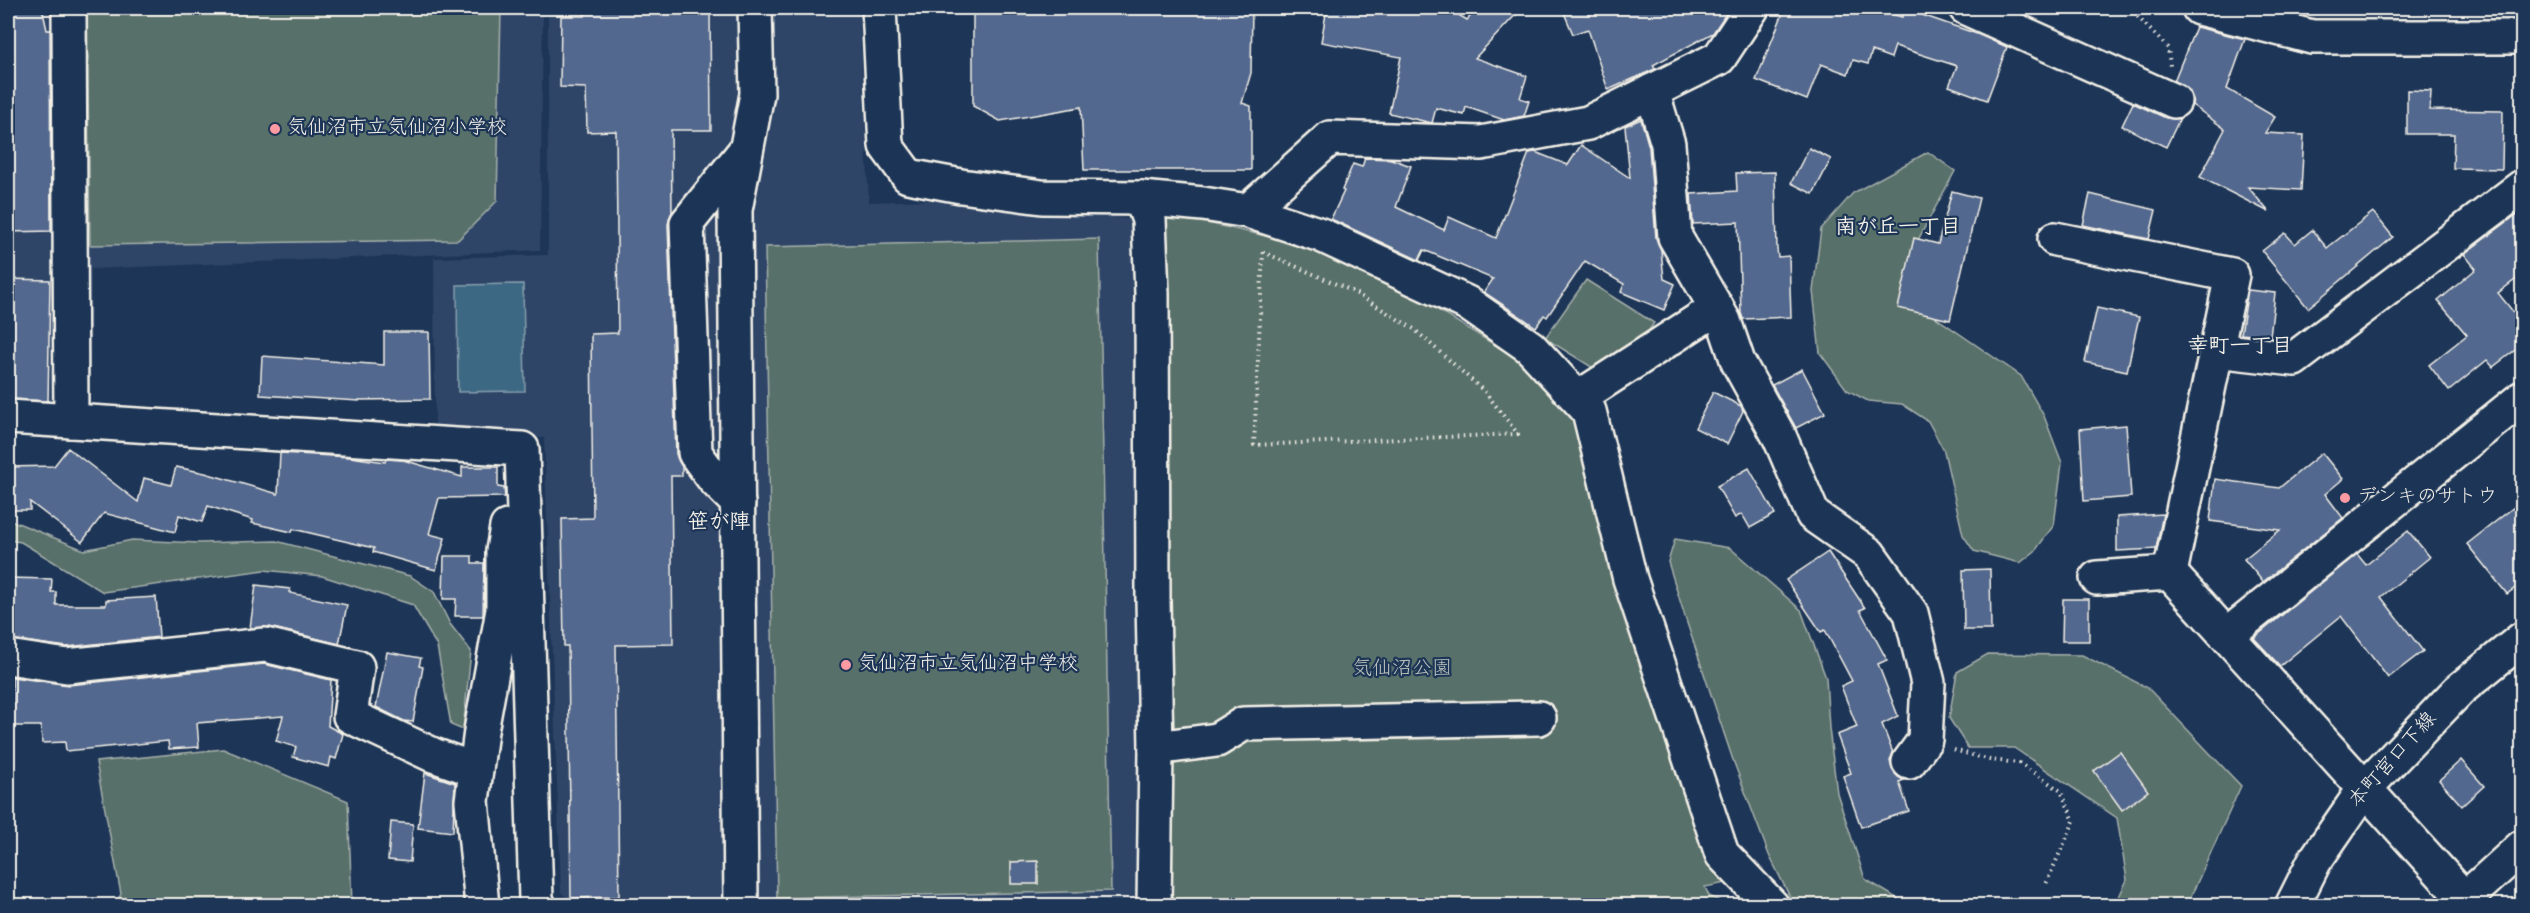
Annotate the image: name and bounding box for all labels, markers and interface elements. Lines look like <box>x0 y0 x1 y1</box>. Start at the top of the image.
place label: 気仙沼市立気仙沼小学校 <box>287 117 507 141</box>
marker: 気仙沼市立気仙沼小学校 <box>268 122 282 136</box>
district label: 南が丘一丁目 <box>1835 215 1961 242</box>
district label: 幸町一丁目 <box>2188 334 2293 361</box>
place label: デンキのサトウ <box>2357 486 2497 510</box>
marker: デンキのサトウ <box>2338 491 2352 505</box>
district label: 笹が陣 <box>688 510 751 537</box>
place label: 気仙沼市立気仙沼中学校 <box>858 652 1078 677</box>
marker: 気仙沼市立気仙沼中学校 <box>839 658 853 672</box>
park label: 気仙沼公園 <box>1352 658 1452 682</box>
street label: 本町宮口下線 <box>2345 708 2443 813</box>

